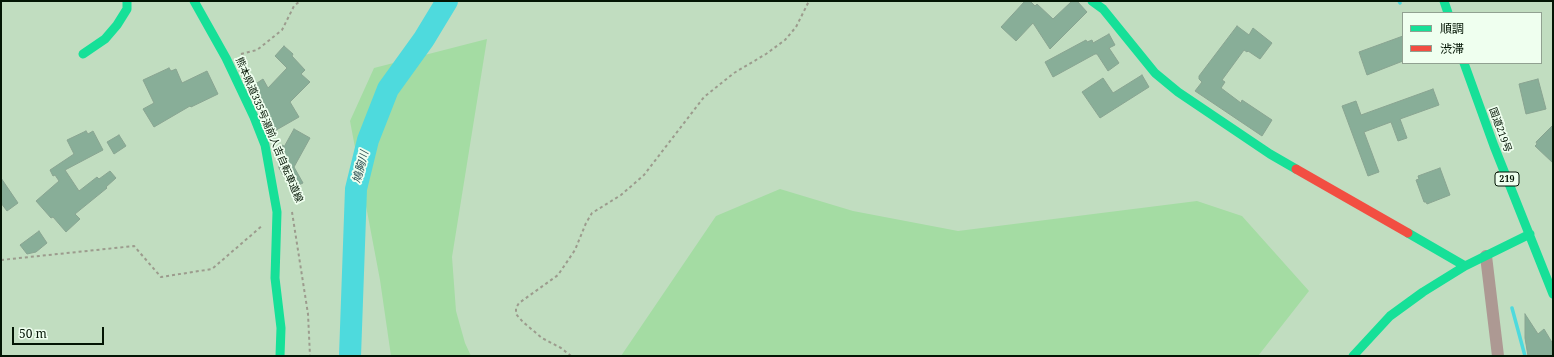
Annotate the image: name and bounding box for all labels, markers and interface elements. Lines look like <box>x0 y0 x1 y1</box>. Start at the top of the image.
legend <box>1402 12 1542 64</box>
text: 順調 <box>1440 20 1464 37</box>
text: 渋滞 <box>1440 40 1464 57</box>
street label: 熊本県道335号湯前人吉自転車道線 <box>233 56 305 204</box>
street label: 国道219号 <box>1486 106 1514 154</box>
water label: 鳩胸川 <box>351 149 371 185</box>
road number: 219 <box>1495 172 1519 186</box>
scale bar <box>14 319 106 345</box>
text: 50 m <box>19 325 47 342</box>

